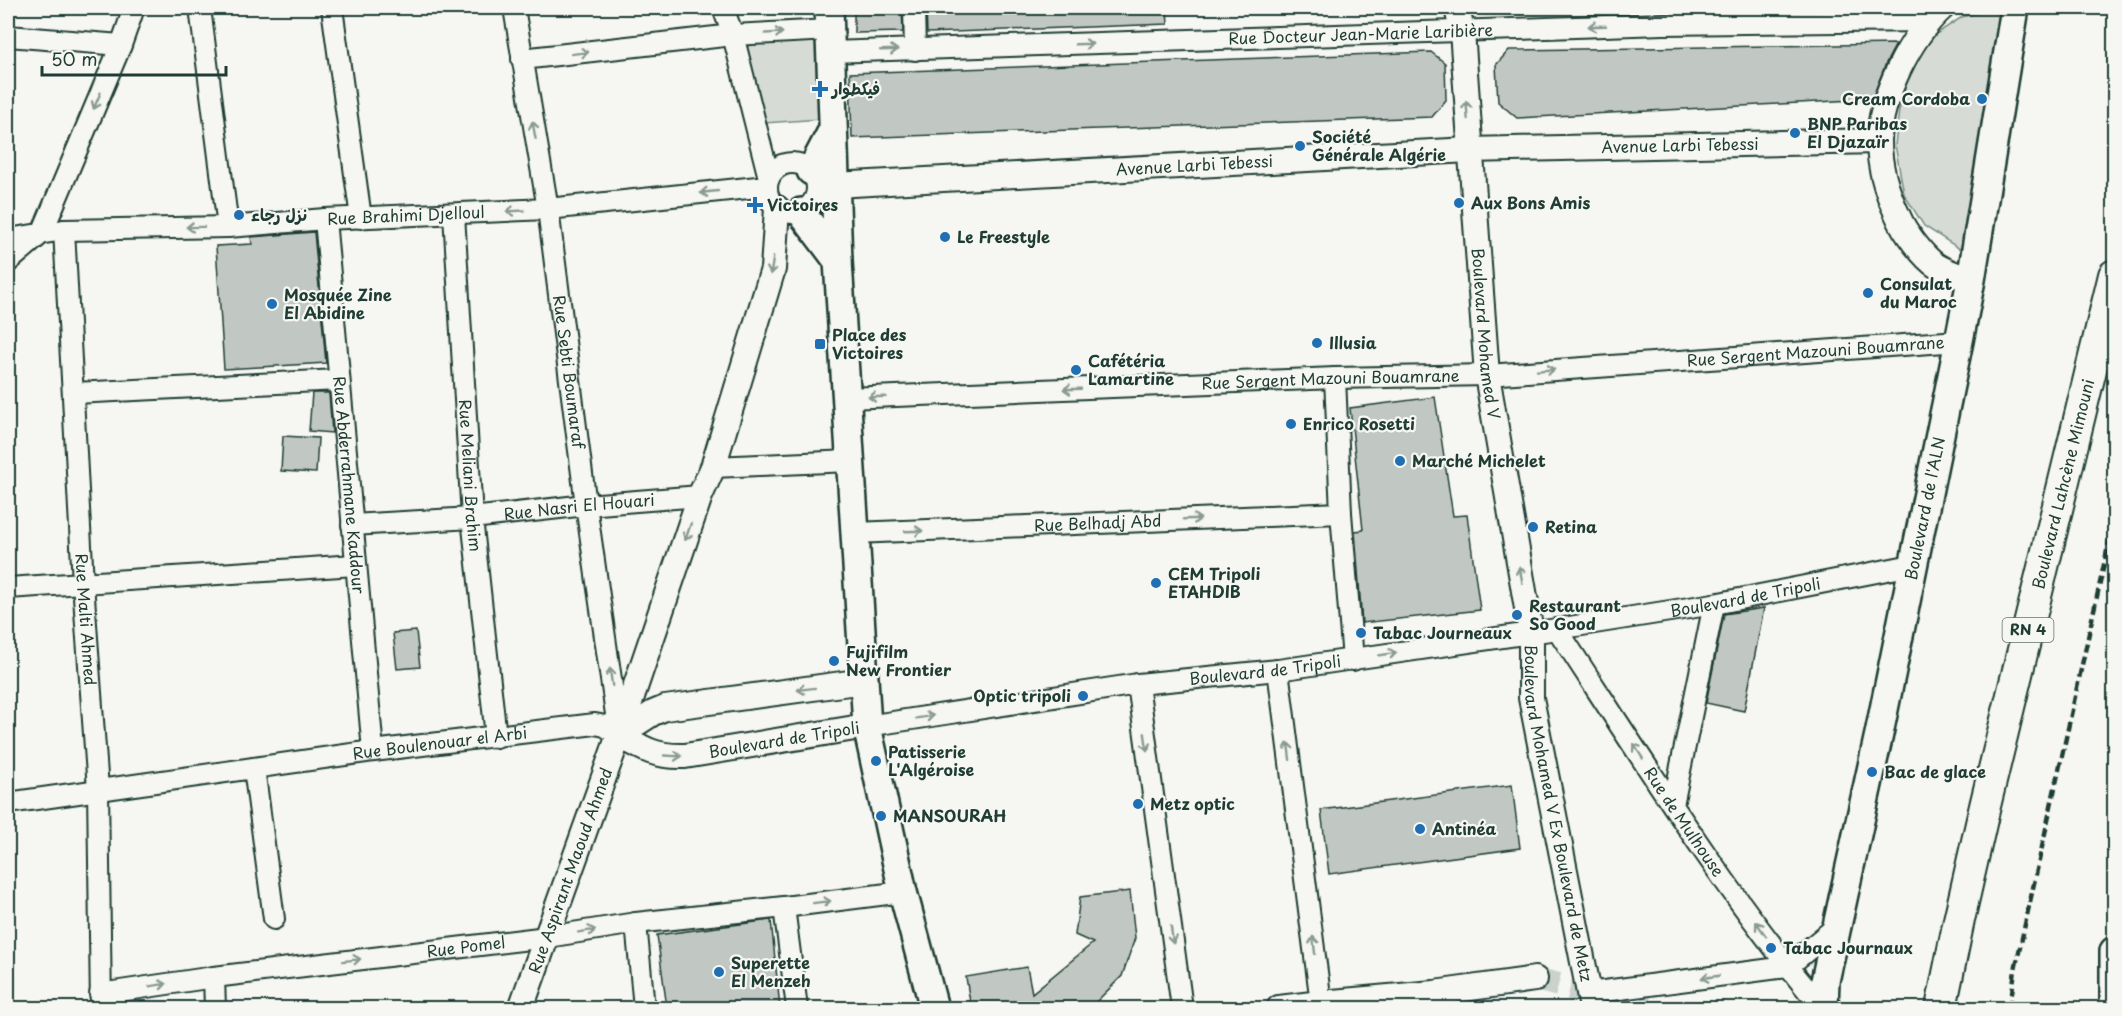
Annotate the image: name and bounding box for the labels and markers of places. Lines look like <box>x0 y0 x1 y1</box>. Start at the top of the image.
place label: فيكطوار <box>830 76 880 100</box>
marker: فيكطوار <box>813 82 827 96</box>
place label: Cream Cordoba <box>1842 86 1970 110</box>
marker: Cream Cordoba <box>1975 92 1989 106</box>
place label: BNP Paribas El Djazaïr <box>1807 111 1908 153</box>
place label: Société Générale Algérie <box>1312 124 1446 166</box>
marker: BNP Paribas El Djazaïr <box>1788 126 1802 140</box>
marker: Société Générale Algérie <box>1293 139 1307 153</box>
place label: Aux Bons Amis <box>1471 190 1590 214</box>
place label: Victoires <box>767 192 839 216</box>
marker: Aux Bons Amis <box>1452 196 1466 210</box>
marker: Victoires <box>748 198 762 212</box>
place label: نزل رجاء <box>251 202 307 226</box>
marker: نزل رجاء <box>232 208 246 222</box>
place label: Le Freestyle <box>957 224 1050 248</box>
marker: Le Freestyle <box>938 230 952 244</box>
place label: Consulat du Maroc <box>1880 271 1957 313</box>
place label: Mosquée Zine El Abidine <box>284 282 392 324</box>
marker: Consulat du Maroc <box>1861 286 1875 300</box>
marker: Mosquée Zine El Abidine <box>265 297 279 311</box>
place label: Place des Victoires <box>832 322 907 364</box>
place label: Illusia <box>1329 330 1377 354</box>
marker: Illusia <box>1310 336 1324 350</box>
marker: Place des Victoires <box>813 337 827 351</box>
place label: Cafétéria Lamartine <box>1088 348 1174 390</box>
marker: Cafétéria Lamartine <box>1069 363 1083 377</box>
place label: Enrico Rosetti <box>1303 411 1415 435</box>
marker: Enrico Rosetti <box>1284 417 1298 431</box>
place label: Marché Michelet <box>1412 448 1546 472</box>
marker: Marché Michelet <box>1393 454 1407 468</box>
place label: Retina <box>1545 514 1597 538</box>
marker: Retina <box>1526 520 1540 534</box>
place label: CEM Tripoli ETAHDIB <box>1168 561 1260 603</box>
marker: CEM Tripoli ETAHDIB <box>1149 576 1163 590</box>
place label: Restaurant So Good <box>1529 593 1621 635</box>
marker: Restaurant So Good <box>1510 608 1524 622</box>
place label: Tabac Journeaux <box>1373 620 1512 644</box>
marker: Tabac Journeaux <box>1354 626 1368 640</box>
place label: Fujifilm New Frontier <box>846 639 952 681</box>
marker: Fujifilm New Frontier <box>827 654 841 668</box>
place label: Optic tripoli <box>973 683 1071 707</box>
marker: Optic tripoli <box>1076 689 1090 703</box>
place label: Patisserie L'Algéroise <box>888 739 975 781</box>
marker: Patisserie L'Algéroise <box>869 754 883 768</box>
place label: Bac de glace <box>1884 759 1986 783</box>
marker: Bac de glace <box>1865 765 1879 779</box>
place label: Metz optic <box>1150 791 1235 815</box>
marker: Metz optic <box>1131 797 1145 811</box>
place label: MANSOURAH <box>893 803 1006 827</box>
marker: MANSOURAH <box>874 809 888 823</box>
place label: Antinéa <box>1432 816 1497 840</box>
marker: Antinéa <box>1413 822 1427 836</box>
place label: Tabac Journaux <box>1783 935 1913 959</box>
marker: Tabac Journaux <box>1764 941 1778 955</box>
place label: Superette El Menzeh <box>731 950 811 992</box>
marker: Superette El Menzeh <box>712 965 726 979</box>

